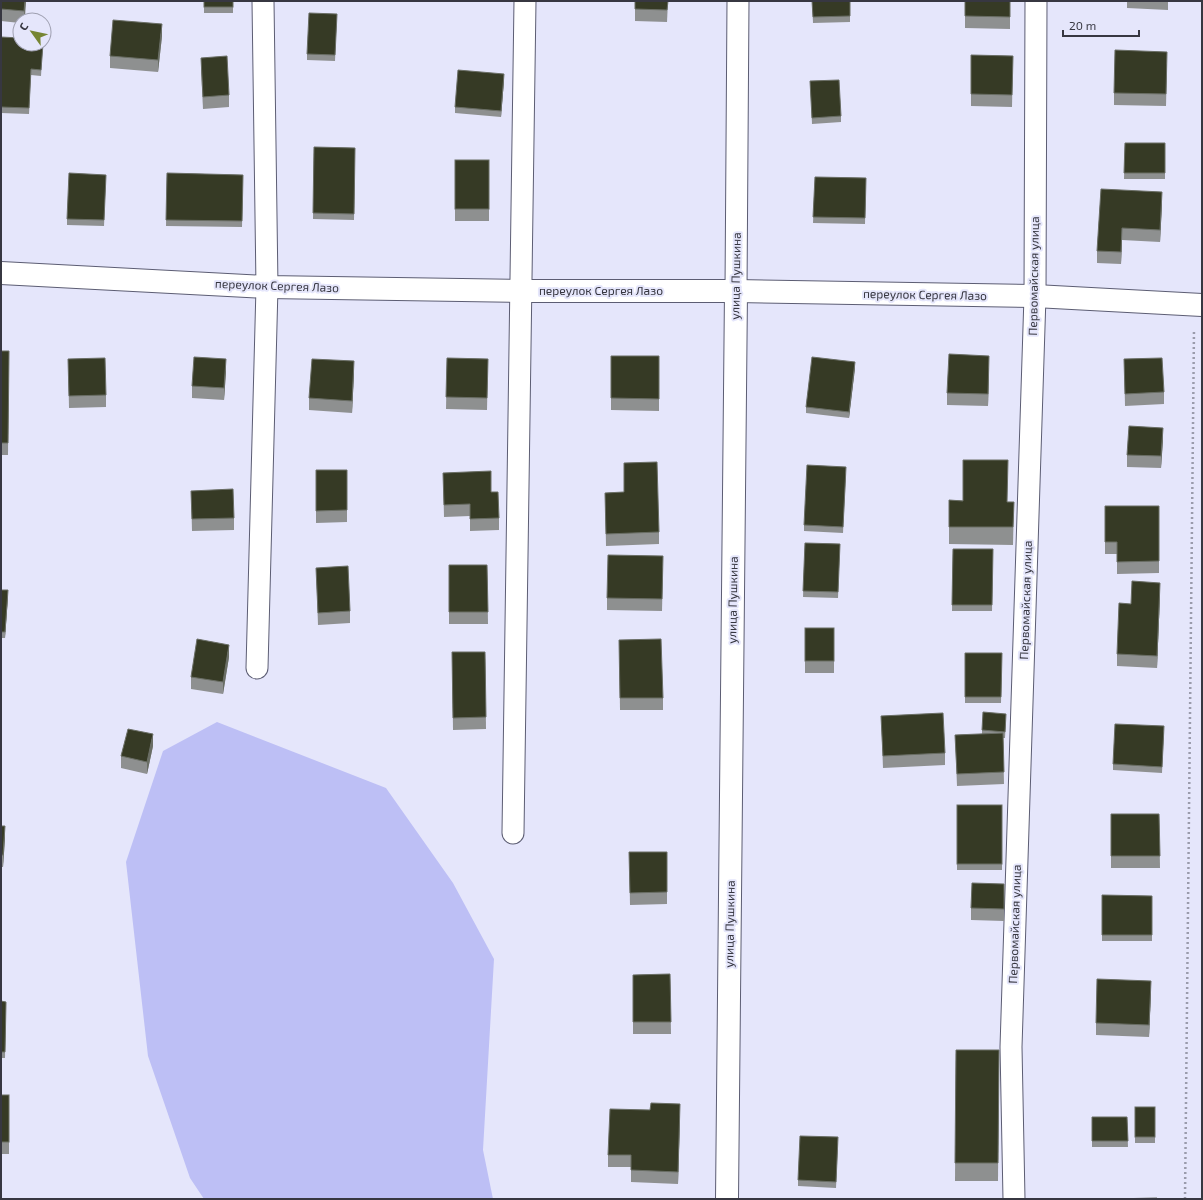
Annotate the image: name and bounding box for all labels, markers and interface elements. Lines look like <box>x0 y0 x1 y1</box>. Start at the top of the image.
north arrow <box>12 12 52 52</box>
scale bar <box>1063 12 1139 38</box>
text: 20 m <box>1069 18 1096 32</box>
text: С <box>16 20 31 33</box>
street label: Первомайская улица <box>1025 216 1042 336</box>
street label: улица Пушкина <box>727 232 744 320</box>
street label: переулок Сергея Лазо <box>215 276 339 295</box>
street label: переулок Сергея Лазо <box>539 283 663 298</box>
street label: переулок Сергея Лазо <box>863 286 987 303</box>
street label: Первомайская улица <box>1016 540 1035 660</box>
street label: улица Пушкина <box>724 556 741 644</box>
street label: Первомайская улица <box>1005 864 1024 984</box>
street label: улица Пушкина <box>721 880 738 968</box>

